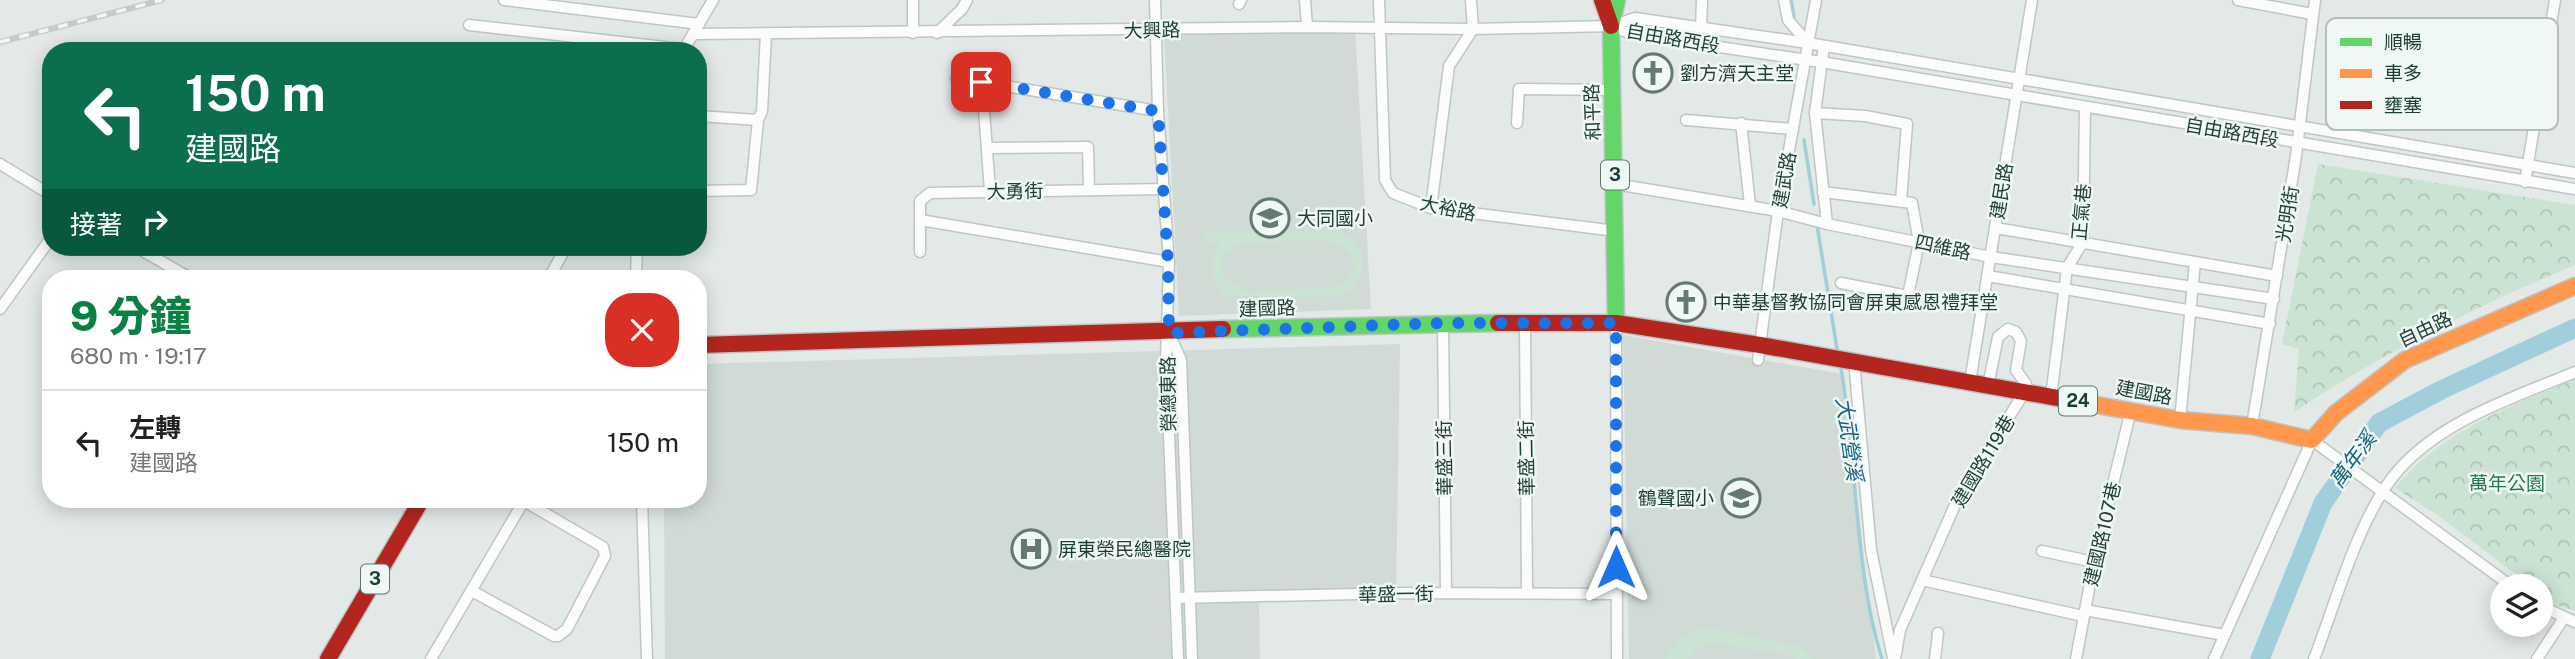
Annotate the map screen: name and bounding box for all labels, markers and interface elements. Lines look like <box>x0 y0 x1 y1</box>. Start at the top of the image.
legend <box>2326 18 2558 130</box>
street label: 大興路 <box>1123 19 1181 41</box>
street label: 自由路西段 <box>1624 19 1722 57</box>
text: 順暢 <box>2384 31 2422 53</box>
pin <box>951 52 1011 112</box>
church icon: 劉方濟天主堂 <box>1632 52 1674 94</box>
place label: 劉方濟天主堂 <box>1680 62 1794 84</box>
text: 車多 <box>2384 62 2422 84</box>
icon: arrive <box>962 63 1000 101</box>
text: 150 m <box>185 64 326 122</box>
icon: left <box>70 70 161 161</box>
street label: 和平路 <box>1580 83 1604 141</box>
text: 壅塞 <box>2384 94 2422 116</box>
street label: 自由路西段 <box>2183 113 2281 151</box>
text: 建國路 <box>185 130 281 167</box>
street label: 建武路 <box>1768 150 1800 210</box>
road number: 3 <box>1601 160 1629 190</box>
street label: 建民路 <box>1986 161 2016 221</box>
street label: 大勇街 <box>986 180 1044 202</box>
street label: 正氣巷 <box>2068 183 2094 241</box>
street label: 光明街 <box>2272 184 2302 244</box>
street label: 大裕路 <box>1418 191 1478 225</box>
school or university icon: 大同國小 <box>1249 197 1291 239</box>
icon: right <box>136 203 174 241</box>
place label: 大同國小 <box>1297 207 1373 229</box>
text: 接著 <box>70 209 122 240</box>
street label: 四維路 <box>1913 230 1973 264</box>
church icon: 中華基督教協同會屏東感恩禮拜堂 <box>1665 281 1707 323</box>
text: 9 分鐘 <box>70 291 192 340</box>
place label: 中華基督教協同會屏東感恩禮拜堂 <box>1713 291 1998 313</box>
button: close <box>605 293 679 367</box>
street label: 建國路 <box>1238 296 1296 320</box>
street label: 自由路 <box>2395 307 2455 351</box>
text: 680 m · 19:17 <box>70 342 207 369</box>
street label: 榮總東路 <box>1156 356 1180 432</box>
street label: 建國路 <box>2114 376 2174 408</box>
road number: 24 <box>2059 386 2097 416</box>
water label: 大武營溪 <box>1831 396 1868 485</box>
street label: 建國路119巷 <box>1947 411 2019 511</box>
text: 左轉 <box>129 412 181 443</box>
street label: 華盛三街 <box>1432 420 1456 496</box>
street label: 華盛二街 <box>1514 420 1538 496</box>
icon: left <box>70 424 108 462</box>
water label: 萬年溪 <box>2324 424 2383 493</box>
text: 150 m <box>607 427 679 458</box>
text: 建國路 <box>129 449 198 476</box>
park label: 萬年公園 <box>2469 472 2545 494</box>
school or university icon: 鶴聲國小 <box>1720 477 1762 519</box>
street label: 建國路107巷 <box>2079 480 2125 588</box>
place label: 鶴聲國小 <box>1638 487 1714 509</box>
hospital icon: 屏東榮民總醫院 <box>1010 528 1052 570</box>
position arrow <box>1579 530 1653 604</box>
place label: 屏東榮民總醫院 <box>1058 538 1191 560</box>
road number: 3 <box>361 564 389 594</box>
map controls <box>2490 574 2553 637</box>
button: layers <box>2490 574 2553 637</box>
street label: 華盛一街 <box>1358 582 1434 606</box>

